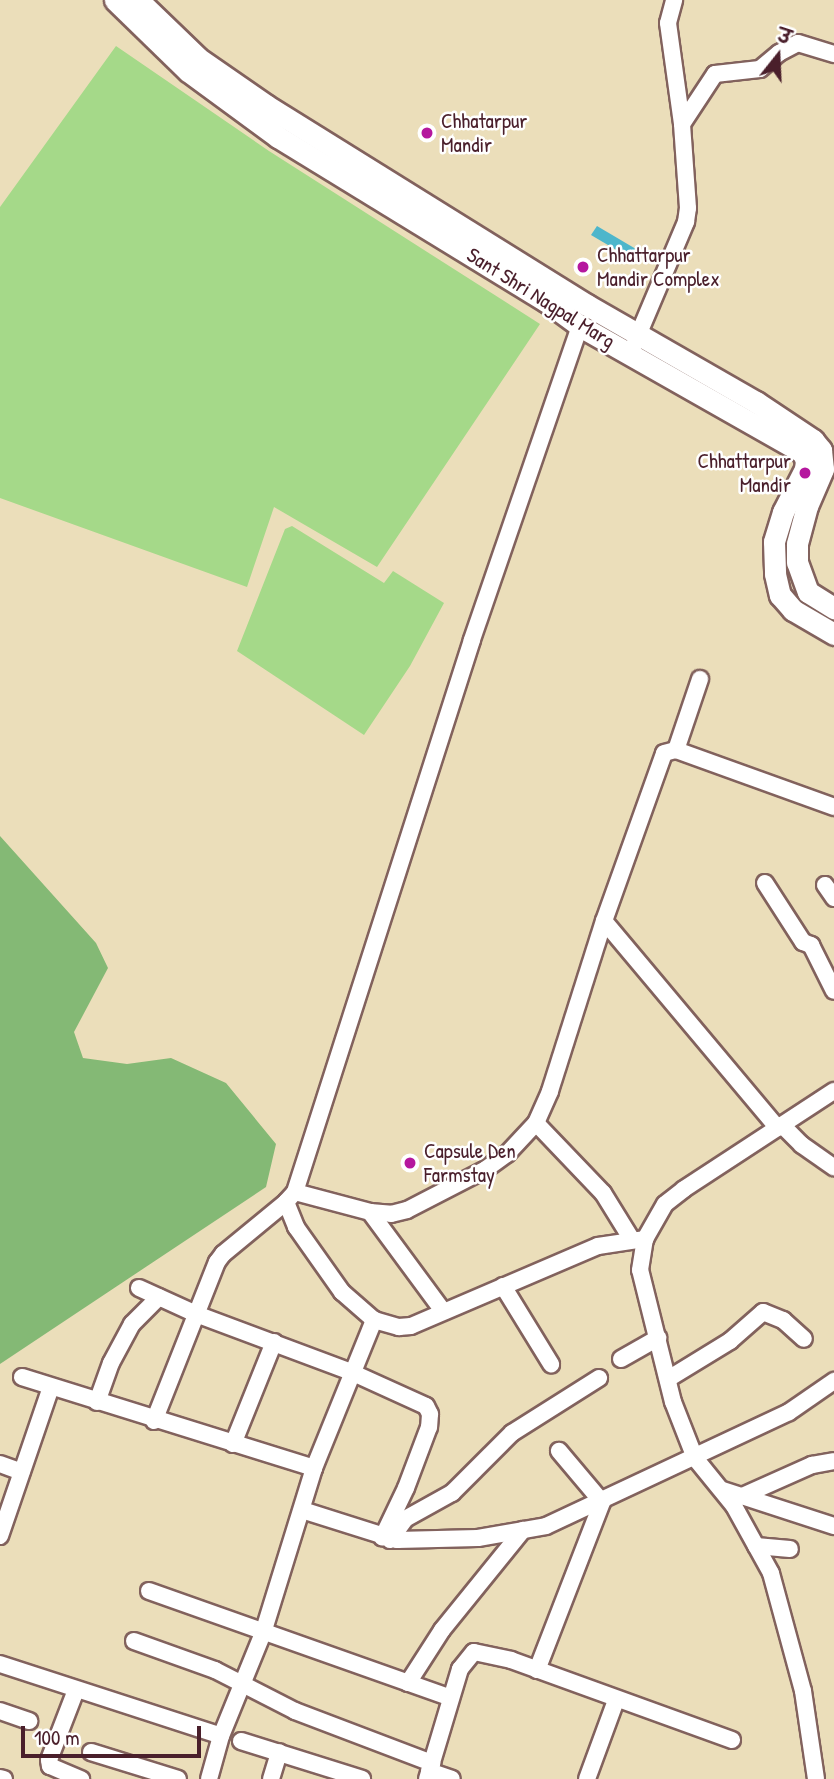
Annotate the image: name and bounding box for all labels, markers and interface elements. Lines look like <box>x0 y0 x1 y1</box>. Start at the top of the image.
north arrow <box>743 21 813 91</box>
text: उ <box>774 22 795 50</box>
place label: Chhatarpur Mandir <box>441 108 527 158</box>
marker: Chhatarpur Mandir <box>419 125 435 141</box>
street label: Sant Shri Nagpal Marg <box>462 242 620 354</box>
place label: Chhattarpur Mandir Complex <box>597 242 720 292</box>
marker: Chhattarpur Mandir Complex <box>575 259 591 275</box>
place label: Chhattarpur Mandir <box>697 448 791 498</box>
marker: Chhattarpur Mandir <box>797 465 813 481</box>
place label: Capsule Den Farmstay <box>424 1138 516 1188</box>
marker: Capsule Den Farmstay <box>402 1155 418 1171</box>
scale bar <box>24 1712 205 1756</box>
text: 100 m <box>34 1723 80 1752</box>

